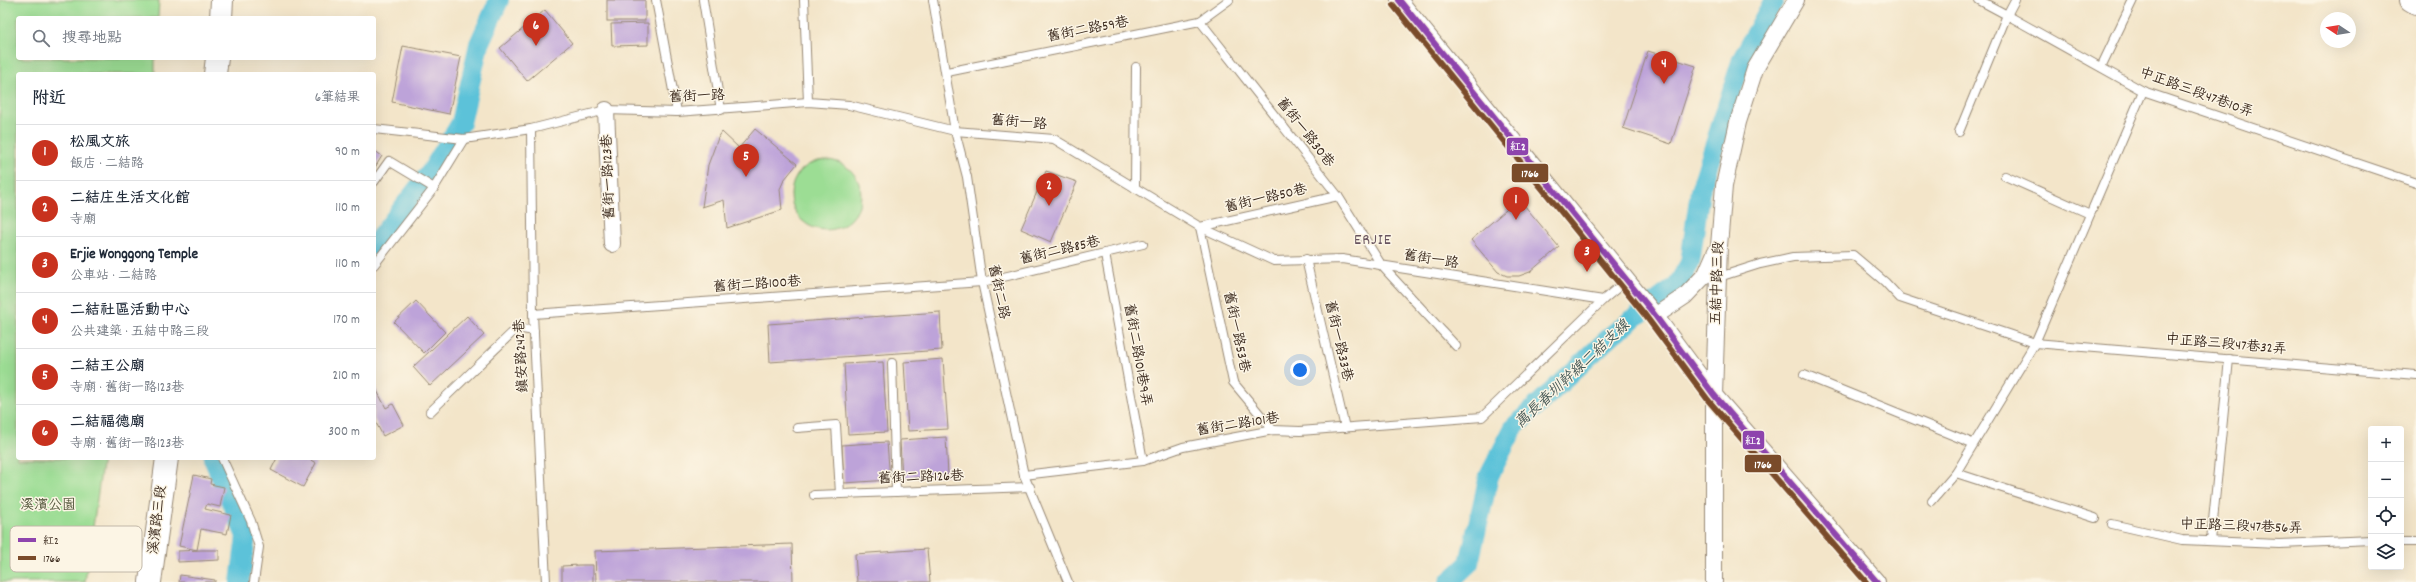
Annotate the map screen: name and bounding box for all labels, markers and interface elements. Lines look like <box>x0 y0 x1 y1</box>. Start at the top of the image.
street label: 舊街二路59巷 <box>1045 12 1132 48</box>
north arrow <box>2320 12 2356 48</box>
pin: 6 <box>523 13 549 46</box>
search box <box>16 16 376 60</box>
icon: search <box>30 27 52 49</box>
text: 搜尋地點 <box>62 28 122 50</box>
pin: 4 <box>1651 51 1677 84</box>
street label: 中正路三段47巷10弄 <box>2136 63 2256 123</box>
street label: 舊街一路 <box>669 86 725 108</box>
text: 附近 <box>32 88 66 112</box>
text: 6筆結果 <box>315 89 360 108</box>
street label: 舊街一路30巷 <box>1271 94 1339 173</box>
street label: 舊街一路 <box>990 111 1048 135</box>
text: 松風文旅 <box>70 132 130 154</box>
street label: 舊街一路123巷 <box>597 133 620 220</box>
line badge: 紅2 <box>1506 137 1529 156</box>
text: 紅2 <box>1510 140 1526 156</box>
text: 1 <box>44 143 46 162</box>
text: 90 m <box>335 143 360 162</box>
pin: 5 <box>733 144 759 177</box>
text: 飯店 · 二結路 <box>70 155 144 174</box>
line badge: 1766 <box>1511 163 1549 183</box>
text: 1766 <box>1521 167 1539 183</box>
pin: 2 <box>1036 173 1062 206</box>
street label: 舊街一路50巷 <box>1223 180 1310 218</box>
pin: 1 <box>1503 187 1529 220</box>
text: 二結庄生活文化館 <box>70 188 190 210</box>
text: 2 <box>42 199 48 218</box>
text: 110 m <box>335 199 360 218</box>
text: 寺廟 <box>70 211 96 230</box>
district label: ERJIE <box>1354 229 1392 252</box>
street label: 舊街二路85巷 <box>1018 232 1103 270</box>
pin: 3 <box>1574 239 1600 272</box>
street label: 五結中路三段 <box>1707 241 1729 325</box>
text: Erjie Wonggong Temple <box>70 244 198 266</box>
street label: 舊街一路 <box>1402 246 1460 274</box>
text: 3 <box>42 255 48 274</box>
text: 110 m <box>335 255 360 274</box>
street label: 舊街二路 <box>982 263 1014 321</box>
text: 公車站 · 二結路 <box>70 267 157 286</box>
street label: 舊街二路100巷 <box>712 272 803 298</box>
street label: 舊街一路53巷 <box>1218 289 1255 375</box>
street label: 舊街一路33巷 <box>1319 299 1357 384</box>
text: 二結社區活動中心 <box>70 300 190 322</box>
street label: 舊街二路101巷9弄 <box>1118 302 1156 408</box>
text: 4 <box>42 311 48 330</box>
text: 170 m <box>333 311 360 330</box>
water label: 萬長春圳幹線二結支線 <box>1511 315 1636 434</box>
street label: 鎮安路242巷 <box>510 318 534 393</box>
text: 公共建築 · 五結中路三段 <box>70 323 209 342</box>
street label: 中正路三段47巷32弄 <box>2165 330 2287 360</box>
text: 二結王公廟 <box>70 356 145 378</box>
your location <box>1290 360 1310 380</box>
text: 5 <box>42 367 48 386</box>
text: 210 m <box>332 367 360 386</box>
text: 寺廟 · 舊街一路123巷 <box>70 379 184 398</box>
street label: 舊街二路101巷 <box>1195 408 1282 441</box>
text: 二結福德廟 <box>70 412 145 434</box>
text: 6 <box>42 423 48 442</box>
text: 300 m <box>328 423 360 442</box>
map controls <box>2368 426 2404 570</box>
button: + <box>2368 426 2404 462</box>
line badge: 紅2 <box>1742 430 1765 450</box>
text: 紅2 <box>1745 434 1761 450</box>
text: 寺廟 · 舊街一路123巷 <box>70 435 184 454</box>
line badge: 1766 <box>1744 454 1782 473</box>
text: 1766 <box>1754 458 1772 474</box>
button: − <box>2368 462 2404 498</box>
street label: 舊街二路126巷 <box>878 466 965 489</box>
street label: 溪濱路三段 <box>144 484 172 556</box>
park label: 溪濱公園 <box>20 496 76 516</box>
button: locate <box>2368 498 2404 534</box>
street label: 中正路三段47巷56弄 <box>2179 515 2303 539</box>
legend <box>10 526 142 572</box>
text: 紅2 <box>43 534 59 550</box>
button: layers <box>2368 534 2404 570</box>
text: 1766 <box>43 552 60 568</box>

